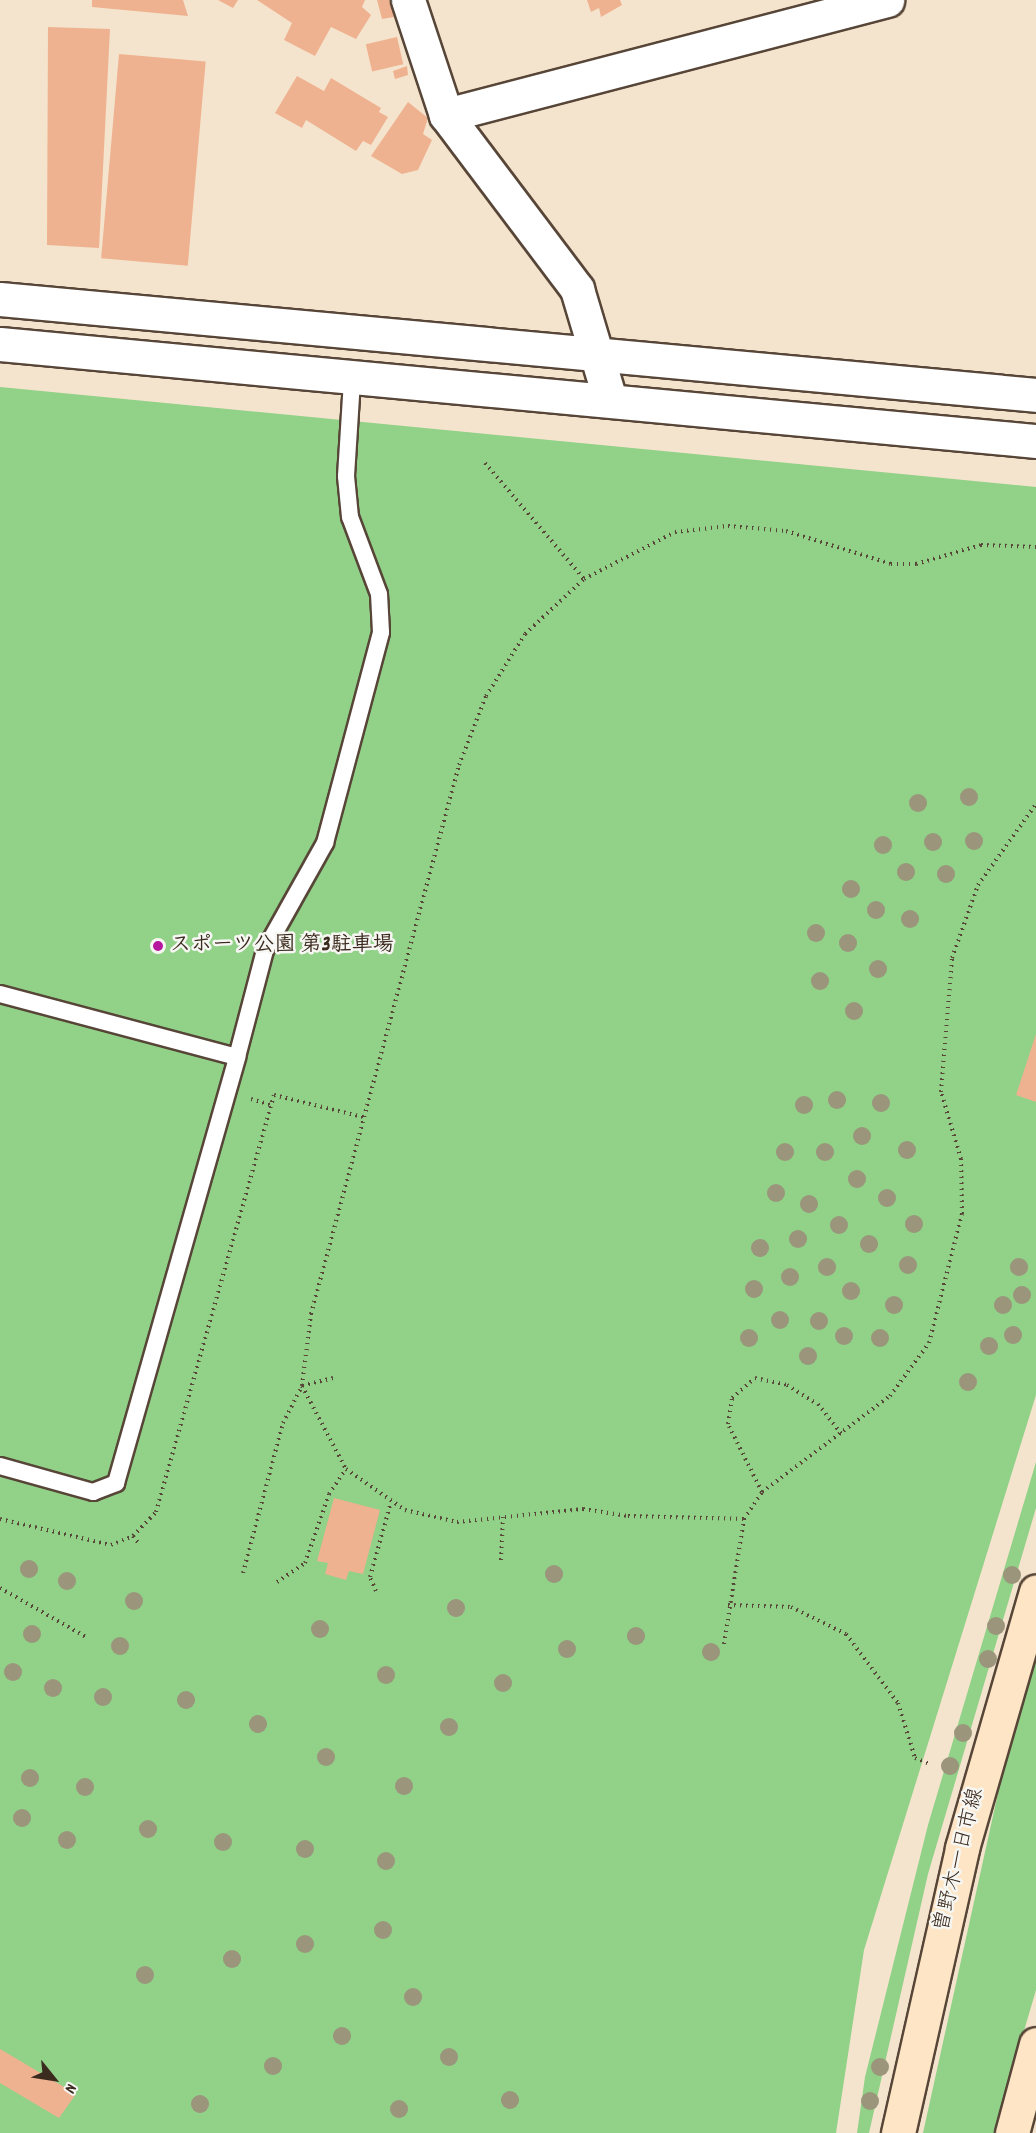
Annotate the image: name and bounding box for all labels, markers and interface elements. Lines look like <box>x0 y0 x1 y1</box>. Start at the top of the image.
place label: スポーツ公園 第3駐車場 <box>170 933 394 959</box>
marker: スポーツ公園 第3駐車場 <box>151 939 165 953</box>
street label: 曽野木一日市線 <box>930 1786 990 1934</box>
north arrow <box>24 2049 84 2109</box>
text: N <box>58 2079 82 2097</box>

